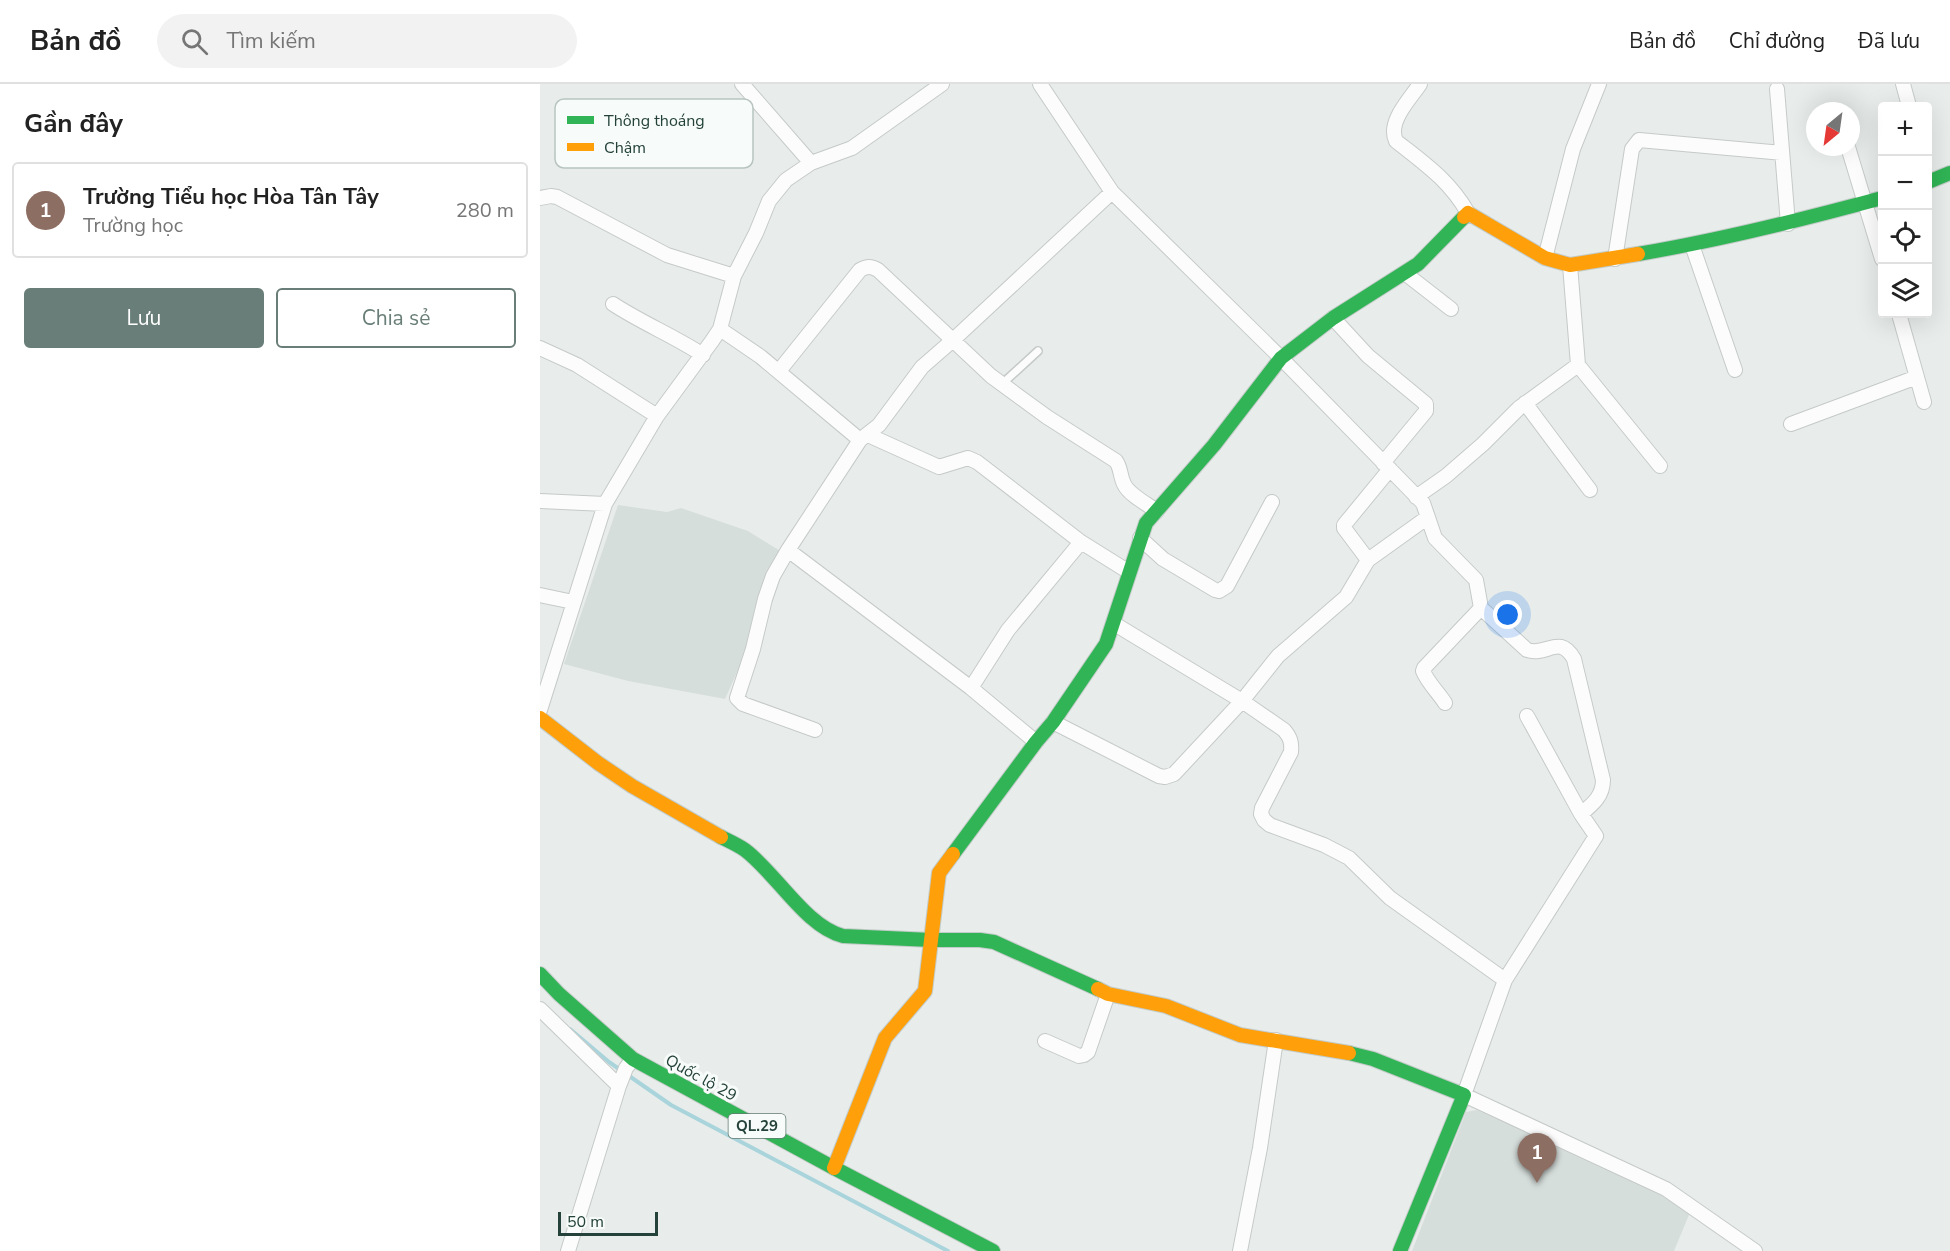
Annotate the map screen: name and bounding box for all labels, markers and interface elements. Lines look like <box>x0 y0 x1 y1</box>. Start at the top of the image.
search box <box>157 14 577 68</box>
text: Bản đồ <box>30 22 121 60</box>
icon: search <box>178 25 211 58</box>
text: Tìm kiếm <box>226 26 316 56</box>
text: Bản đồ <box>1629 27 1696 55</box>
text: Chỉ đường <box>1729 27 1825 55</box>
text: Đã lưu <box>1858 27 1920 55</box>
legend <box>555 99 753 168</box>
north arrow <box>1806 102 1860 156</box>
map controls <box>1878 102 1932 318</box>
button: + <box>1878 102 1932 156</box>
text: Gần đây <box>24 106 123 141</box>
text: Thông thoáng <box>604 110 705 132</box>
text: Chậm <box>604 137 646 159</box>
button: − <box>1878 156 1932 210</box>
text: Trường Tiểu học Hòa Tân Tây <box>83 182 379 212</box>
text: 1 <box>40 197 52 224</box>
text: 280 m <box>456 197 514 224</box>
button: locate <box>1878 210 1932 264</box>
text: Trường học <box>83 212 183 239</box>
button: layers <box>1878 264 1932 318</box>
button: Lưu <box>24 288 264 348</box>
button: Chia sẻ <box>276 288 516 348</box>
your location <box>1493 600 1522 629</box>
street label: Quốc lộ 29 <box>661 1049 741 1107</box>
road number: QL.29 <box>728 1114 786 1138</box>
pin: 1 <box>1518 1134 1556 1183</box>
scale bar <box>558 1209 658 1236</box>
text: 50 m <box>567 1211 604 1233</box>

